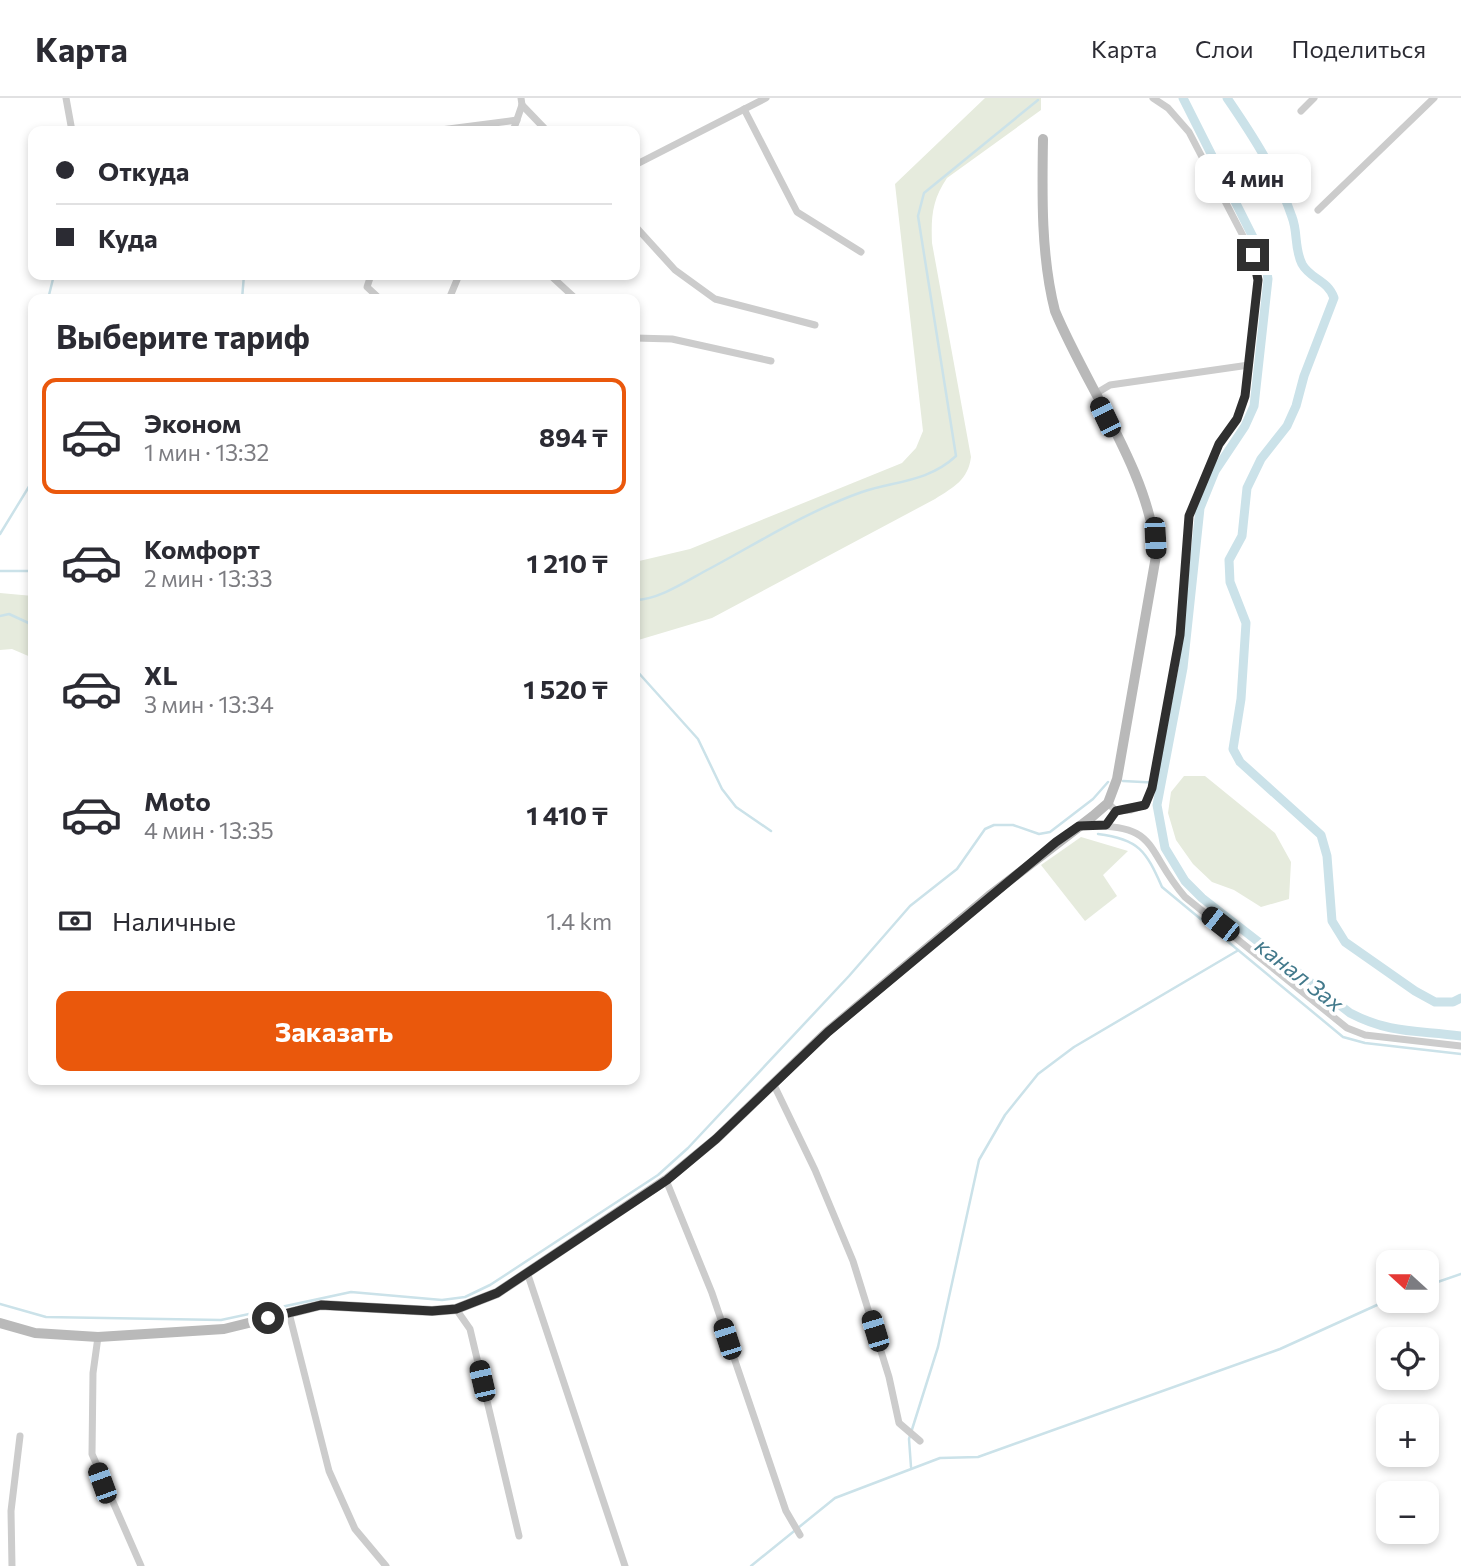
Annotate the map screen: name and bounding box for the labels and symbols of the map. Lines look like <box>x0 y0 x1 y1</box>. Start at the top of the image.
callout: 4 мин <box>1195 153 1311 202</box>
route end <box>1237 239 1269 271</box>
car <box>1087 394 1124 440</box>
car <box>1144 516 1167 560</box>
car <box>1197 903 1244 945</box>
water label: канал Зах <box>1250 931 1350 1018</box>
north arrow <box>1376 1250 1438 1312</box>
route start <box>252 1302 284 1334</box>
car <box>859 1308 892 1354</box>
car <box>711 1316 744 1362</box>
car <box>468 1358 497 1404</box>
car <box>85 1460 120 1506</box>

